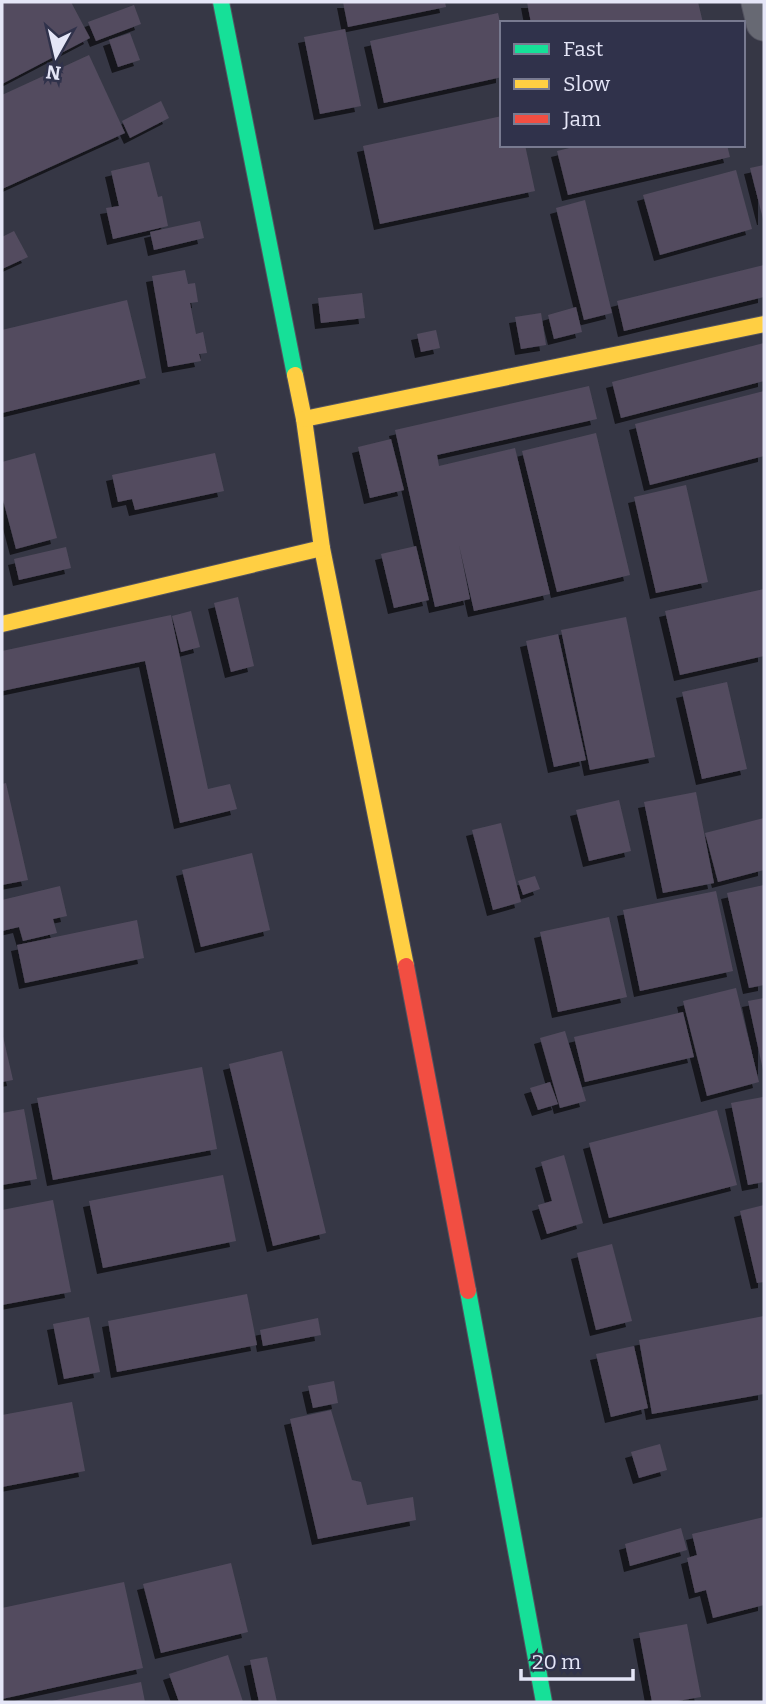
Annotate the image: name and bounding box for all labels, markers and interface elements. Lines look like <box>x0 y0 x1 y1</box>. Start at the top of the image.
north arrow <box>21 21 91 91</box>
legend <box>500 21 745 147</box>
text: Fast <box>563 36 604 62</box>
text: N <box>45 60 63 85</box>
text: Slow <box>563 71 610 97</box>
text: Jam <box>562 106 601 132</box>
scale bar <box>521 1638 633 1682</box>
text: 20 m <box>532 1649 581 1675</box>

